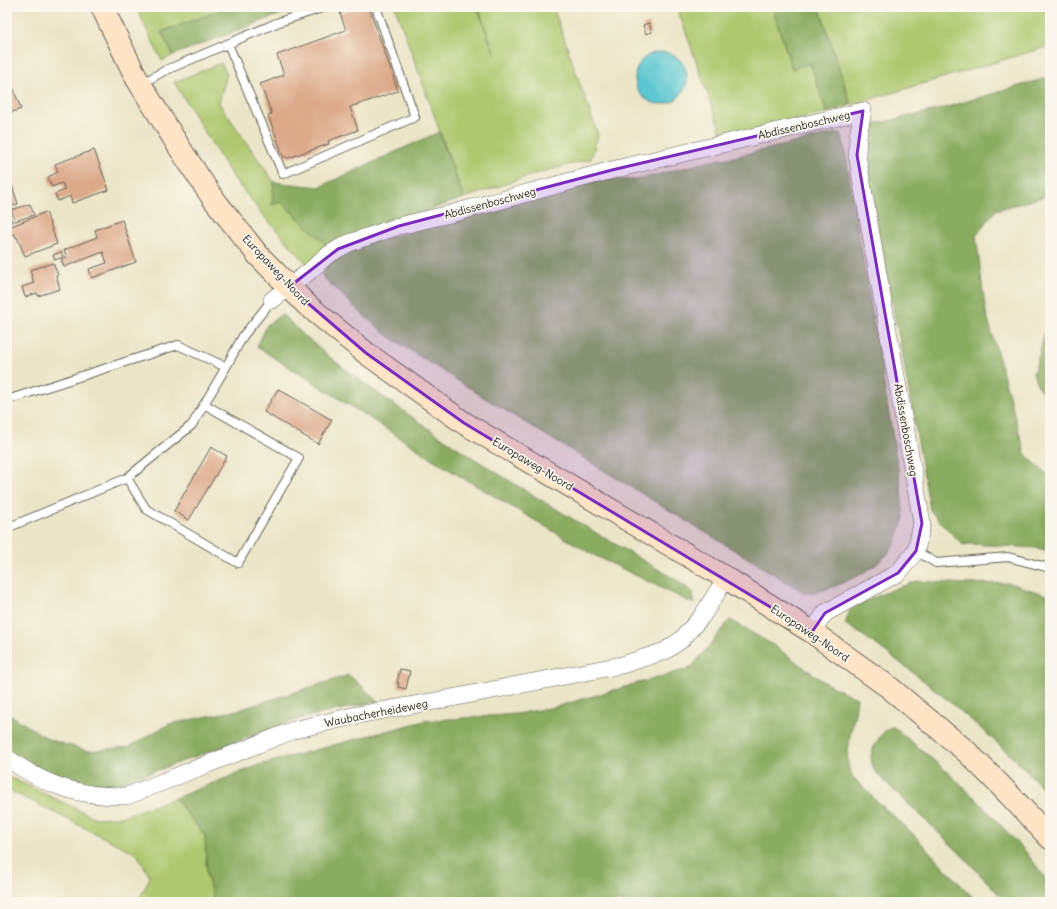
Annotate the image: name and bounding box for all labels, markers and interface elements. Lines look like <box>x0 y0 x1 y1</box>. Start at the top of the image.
street label: Abdissenboschweg <box>757 108 851 142</box>
street label: Abdissenboschweg <box>443 184 537 222</box>
street label: Europaweg-Noord <box>240 232 313 309</box>
street label: Abdissenboschweg <box>891 382 921 478</box>
street label: Europaweg-Noord <box>490 434 576 494</box>
street label: Europaweg-Noord <box>768 602 852 665</box>
street label: Waubacherheideweg <box>323 696 429 730</box>

